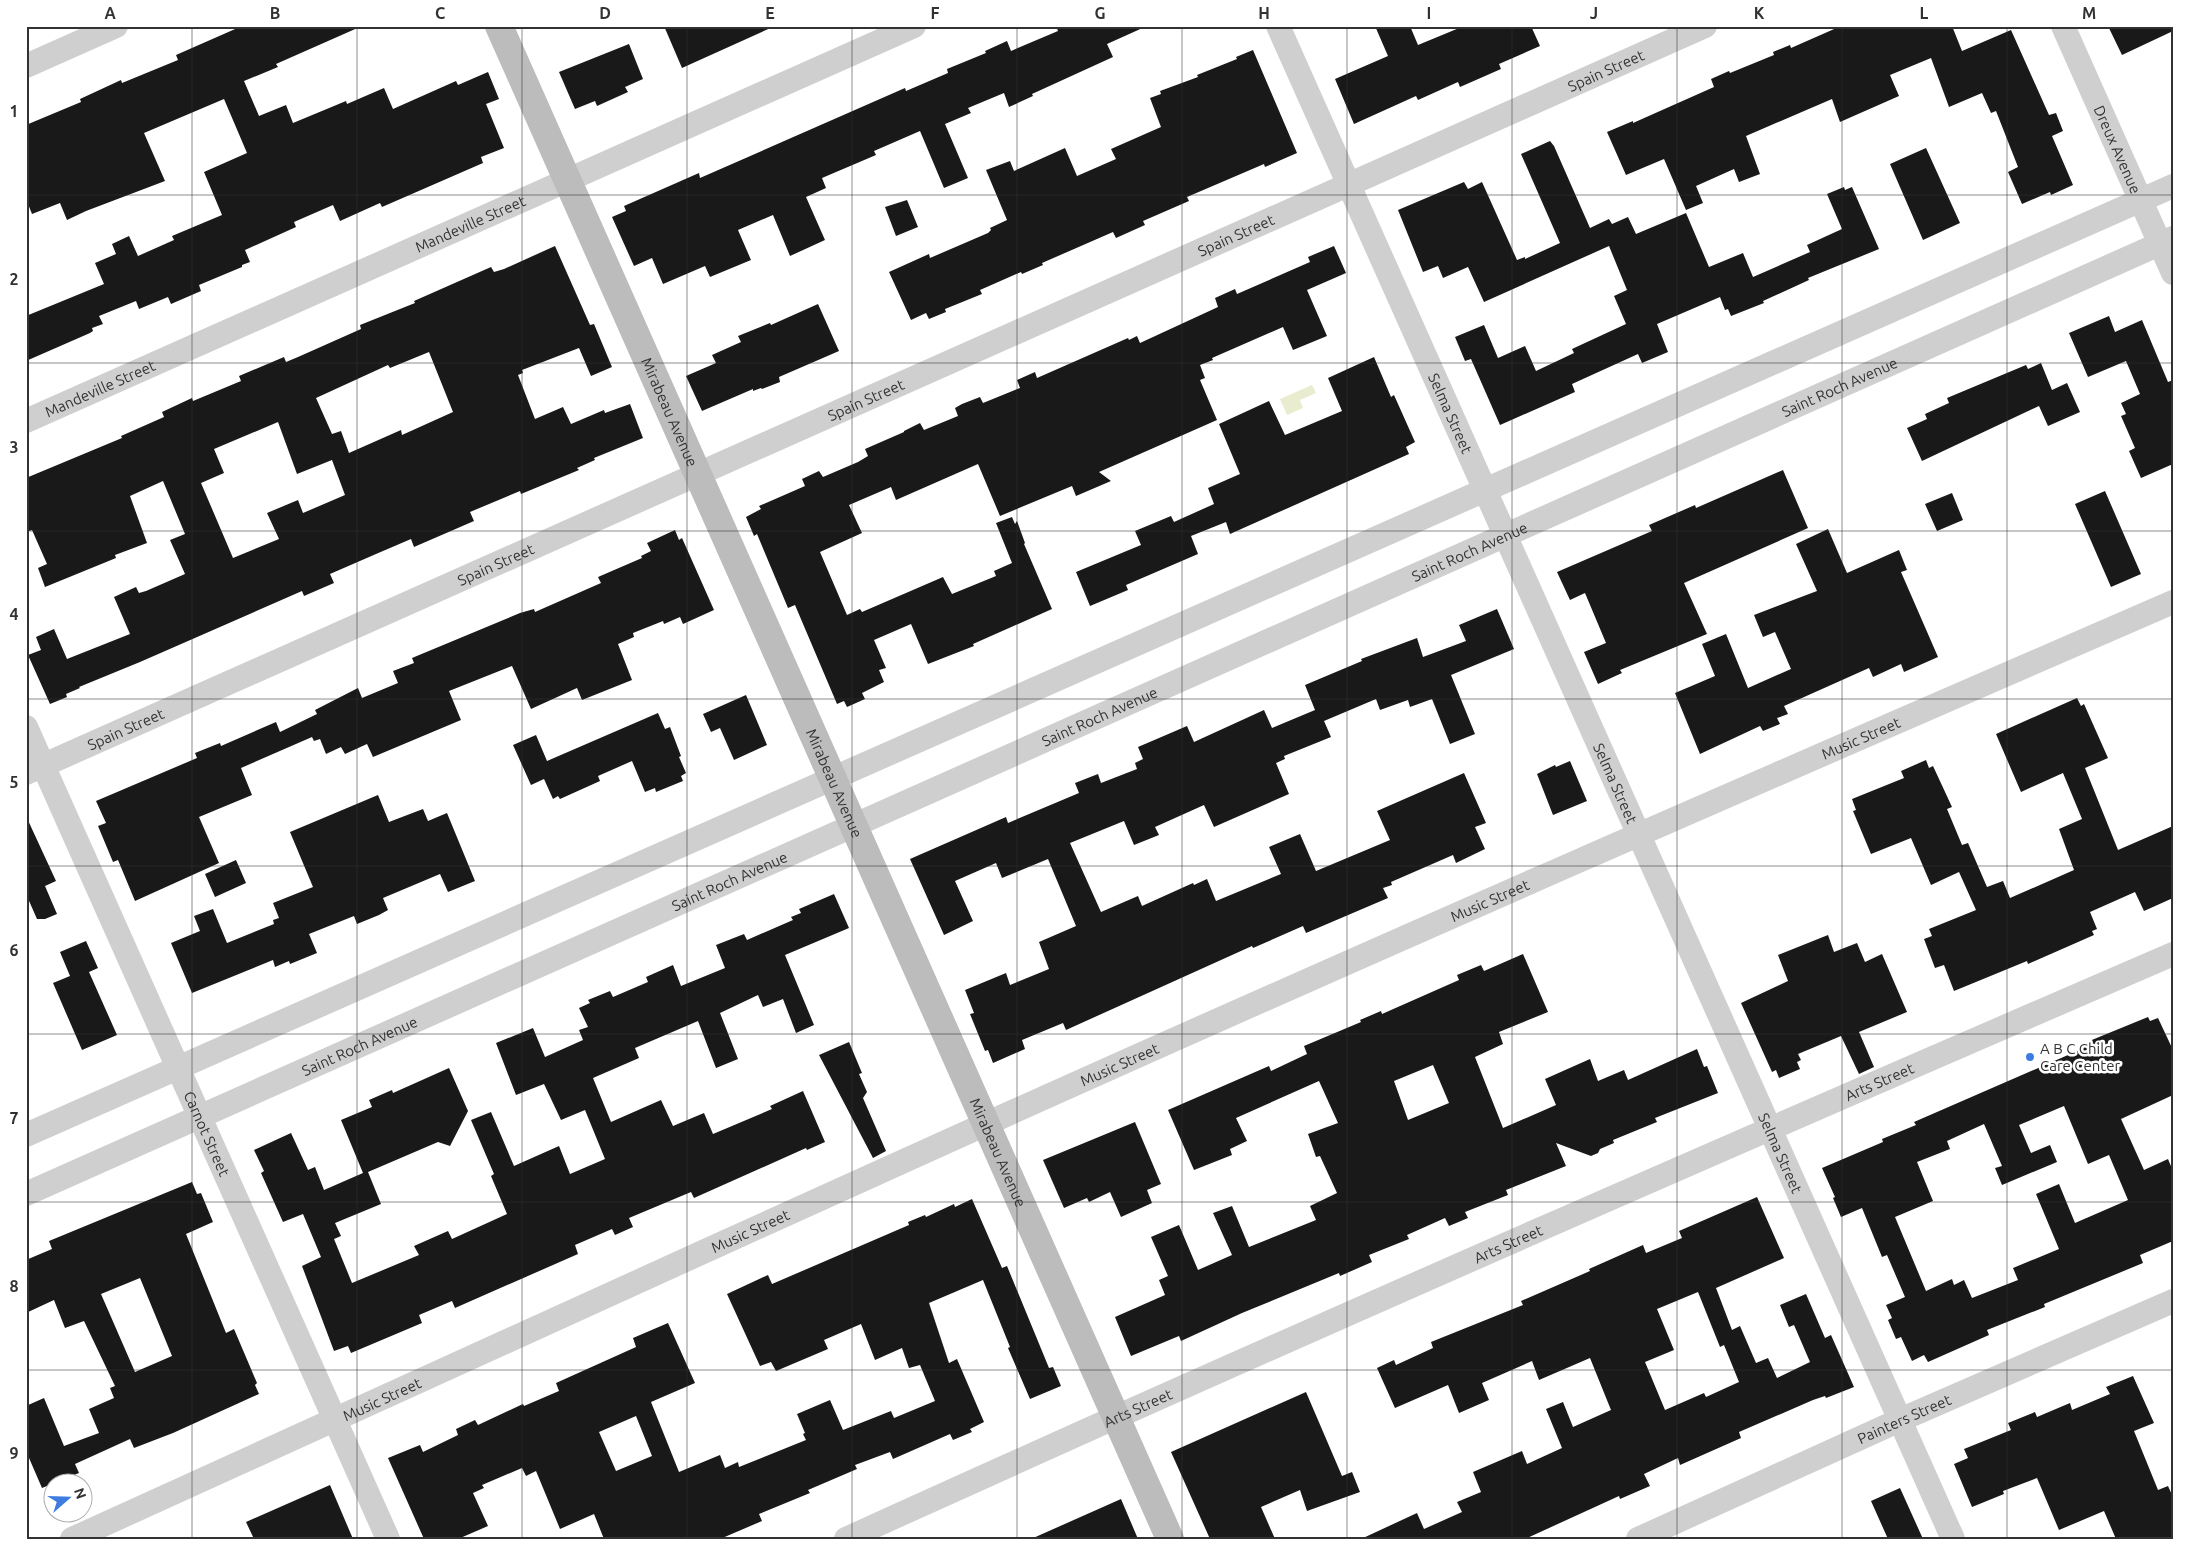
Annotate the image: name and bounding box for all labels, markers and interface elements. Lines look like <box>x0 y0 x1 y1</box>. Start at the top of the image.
text: A <box>104 4 116 22</box>
text: B <box>270 4 280 22</box>
text: C <box>435 4 445 22</box>
text: D <box>599 4 611 22</box>
text: E <box>765 4 775 22</box>
text: F <box>931 4 940 22</box>
text: G <box>1094 4 1106 22</box>
text: H <box>1258 4 1270 22</box>
text: I <box>1427 4 1431 22</box>
text: J <box>1590 4 1598 22</box>
text: K <box>1754 4 1765 22</box>
text: L <box>1920 4 1929 22</box>
text: M <box>2082 4 2096 22</box>
street label: Spain Street <box>1565 46 1647 95</box>
text: 1 <box>9 102 19 120</box>
street label: Dreux Avenue <box>2091 103 2145 196</box>
street label: Mandeville Street <box>412 192 528 255</box>
street label: Spain Street <box>1195 210 1277 259</box>
text: 2 <box>9 270 19 288</box>
street label: Saint Roch Avenue <box>1779 353 1900 420</box>
street label: Mirabeau Avenue <box>639 355 702 469</box>
street label: Mandeville Street <box>42 356 158 420</box>
street label: Selma Street <box>1425 370 1476 456</box>
street label: Spain Street <box>825 375 907 424</box>
text: 3 <box>9 438 19 456</box>
street label: Saint Roch Avenue <box>1409 518 1530 584</box>
street label: Spain Street <box>455 540 537 588</box>
text: 4 <box>9 605 19 623</box>
street label: Saint Roch Avenue <box>1039 683 1160 749</box>
street label: Spain Street <box>85 704 167 753</box>
street label: Music Street <box>1819 713 1903 762</box>
street label: Mirabeau Avenue <box>803 726 866 840</box>
street label: Selma Street <box>1590 740 1641 826</box>
text: 5 <box>9 773 19 791</box>
street label: Saint Roch Avenue <box>669 848 790 914</box>
street label: Music Street <box>1448 875 1532 925</box>
text: 6 <box>9 941 19 959</box>
street label: Saint Roch Avenue <box>299 1012 420 1079</box>
street label: Music Street <box>1077 1039 1161 1089</box>
place label: A B C Child Care Center <box>2040 1040 2120 1074</box>
marker: A B C Child Care Center <box>2024 1051 2036 1063</box>
street label: Arts Street <box>1842 1059 1916 1104</box>
street label: Carnot Street <box>181 1088 234 1179</box>
street label: Mirabeau Avenue <box>967 1095 1030 1209</box>
text: 7 <box>9 1109 19 1127</box>
street label: Selma Street <box>1755 1110 1806 1196</box>
street label: Music Street <box>708 1205 792 1256</box>
street label: Arts Street <box>1471 1221 1545 1266</box>
text: 8 <box>9 1277 19 1295</box>
street label: Music Street <box>340 1374 424 1424</box>
street label: Arts Street <box>1101 1385 1175 1430</box>
street label: Painters Street <box>1855 1390 1953 1447</box>
text: 9 <box>9 1444 19 1462</box>
north arrow <box>42 1472 92 1522</box>
text: N <box>71 1486 90 1501</box>

